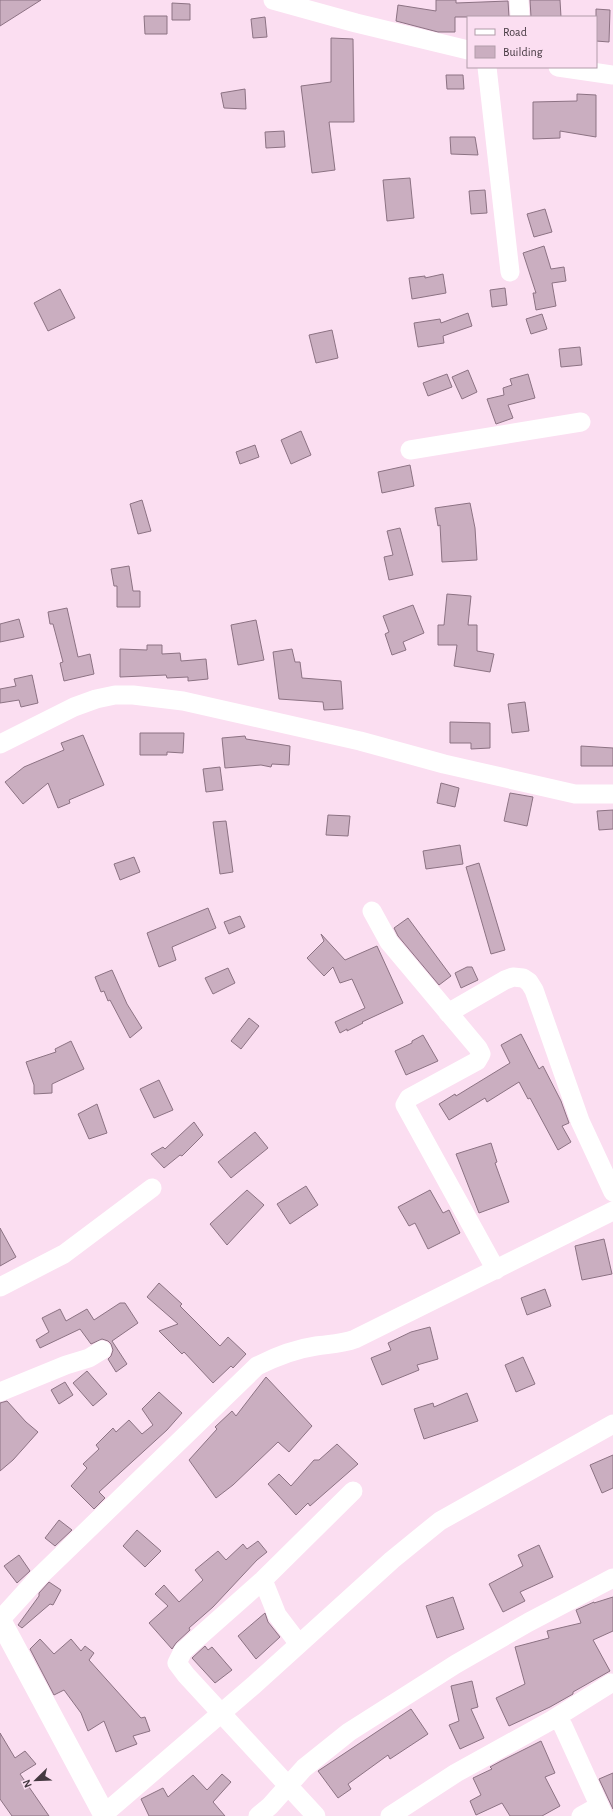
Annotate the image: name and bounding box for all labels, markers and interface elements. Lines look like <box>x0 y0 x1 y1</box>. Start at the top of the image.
legend <box>467 16 597 68</box>
text: Road <box>503 26 527 38</box>
text: Building <box>503 46 543 58</box>
north arrow <box>16 1760 56 1800</box>
text: N <box>21 1778 34 1789</box>

